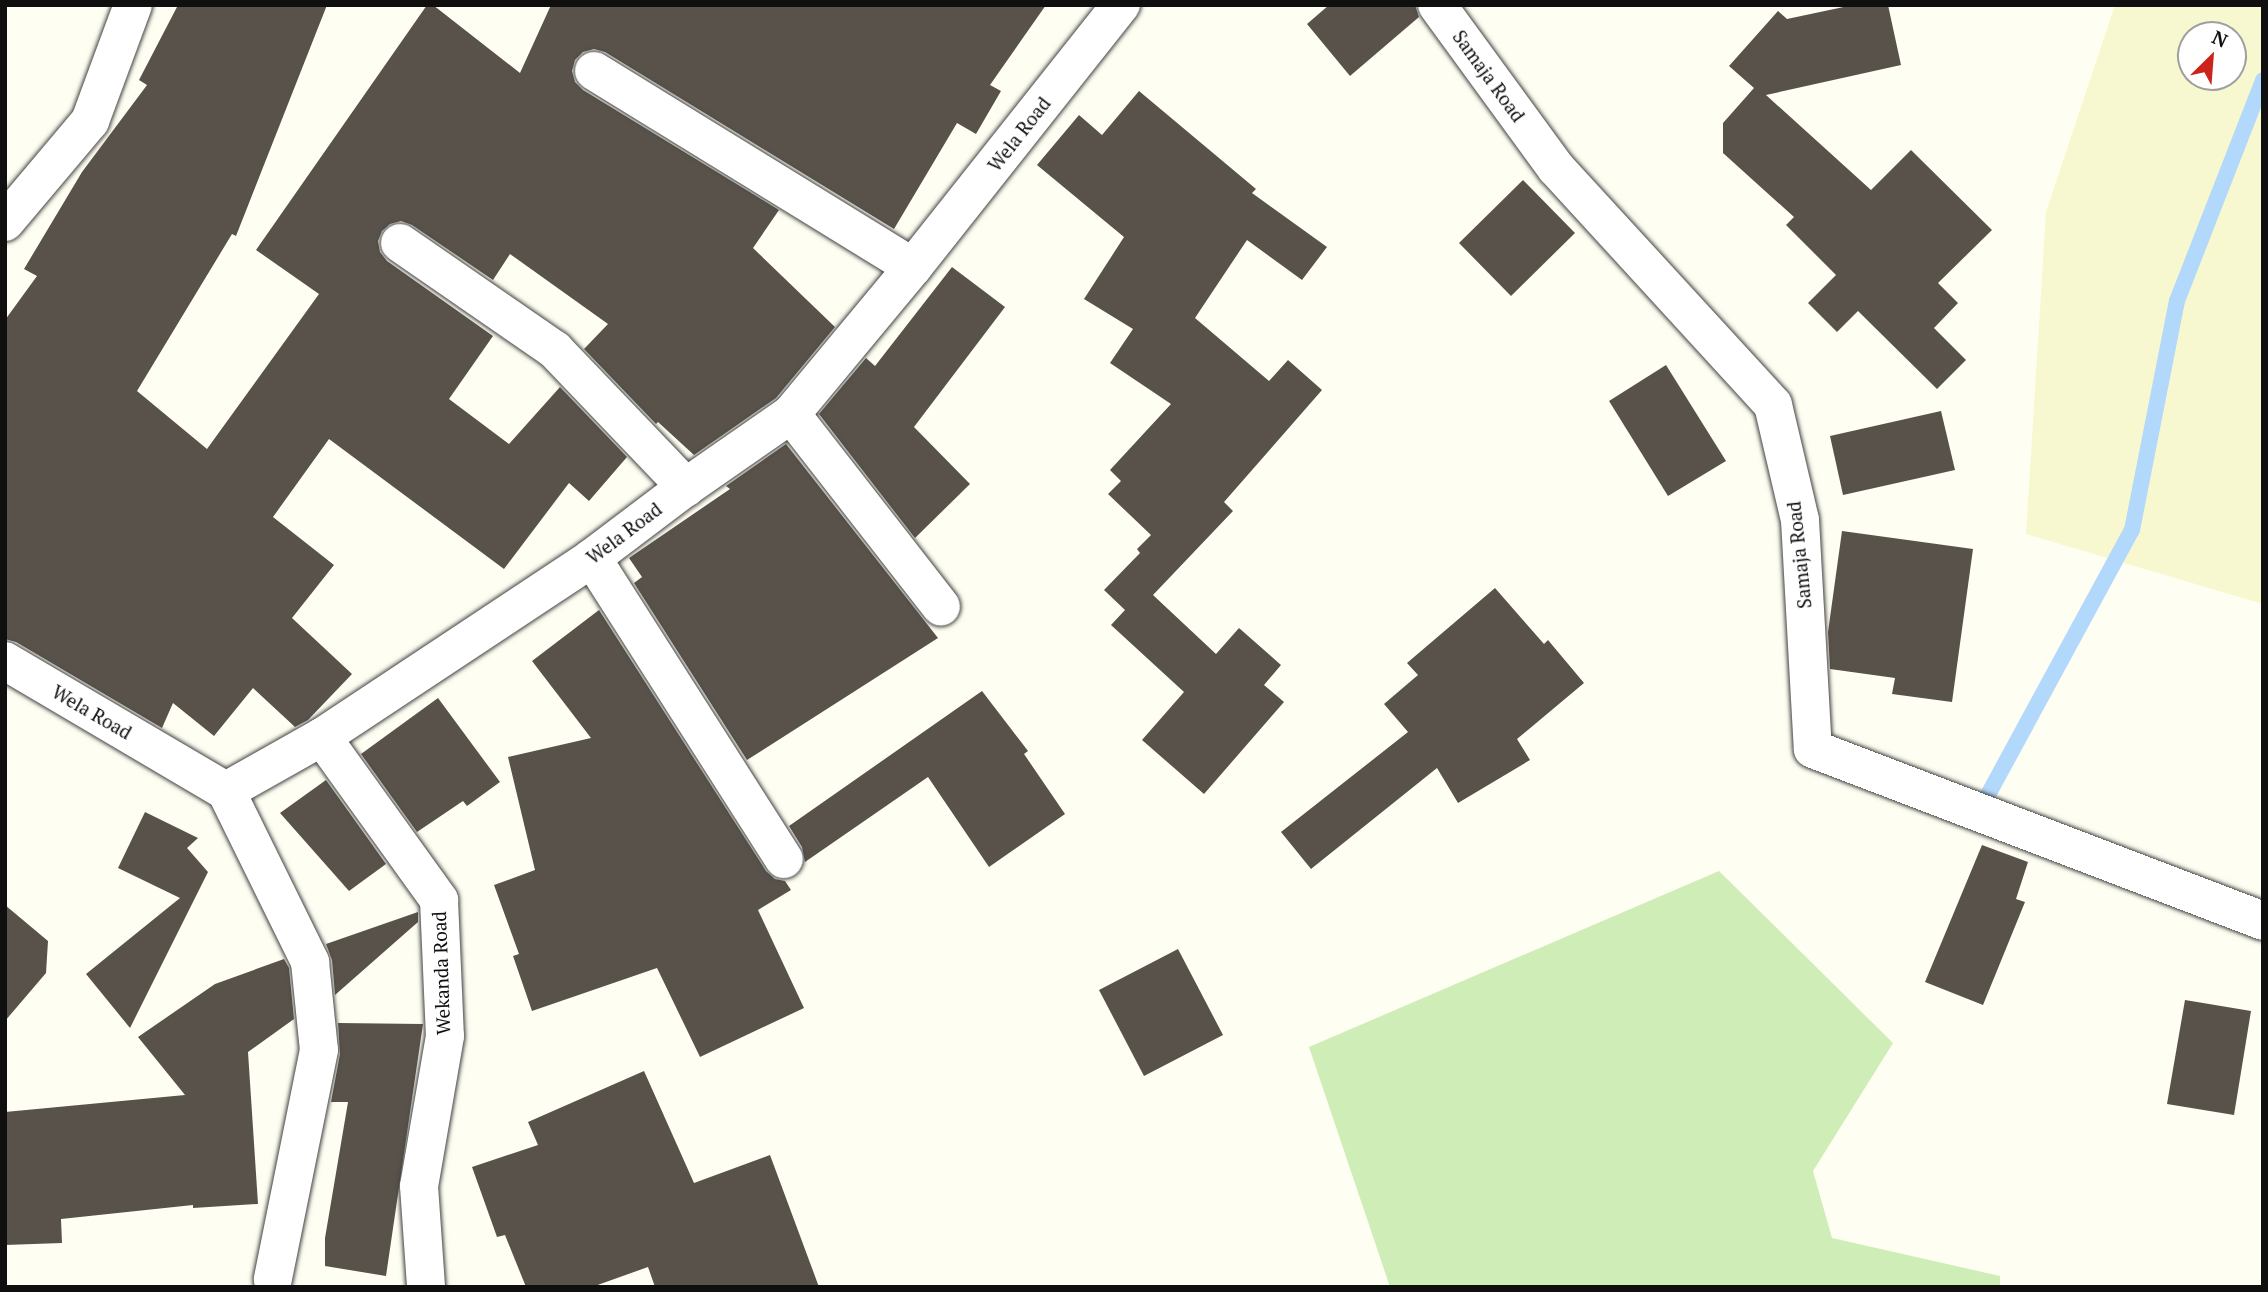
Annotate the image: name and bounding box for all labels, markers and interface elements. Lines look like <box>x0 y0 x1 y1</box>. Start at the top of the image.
north arrow <box>2177 21 2247 91</box>
text: N <box>2208 24 2232 53</box>
street label: Samaja Road <box>1448 26 1530 126</box>
street label: Wela Road <box>983 92 1055 176</box>
street label: Wela Road <box>582 497 666 569</box>
street label: Samaja Road <box>1782 500 1816 610</box>
street label: Wela Road <box>48 680 136 744</box>
street label: Wekanda Road <box>427 911 455 1035</box>

